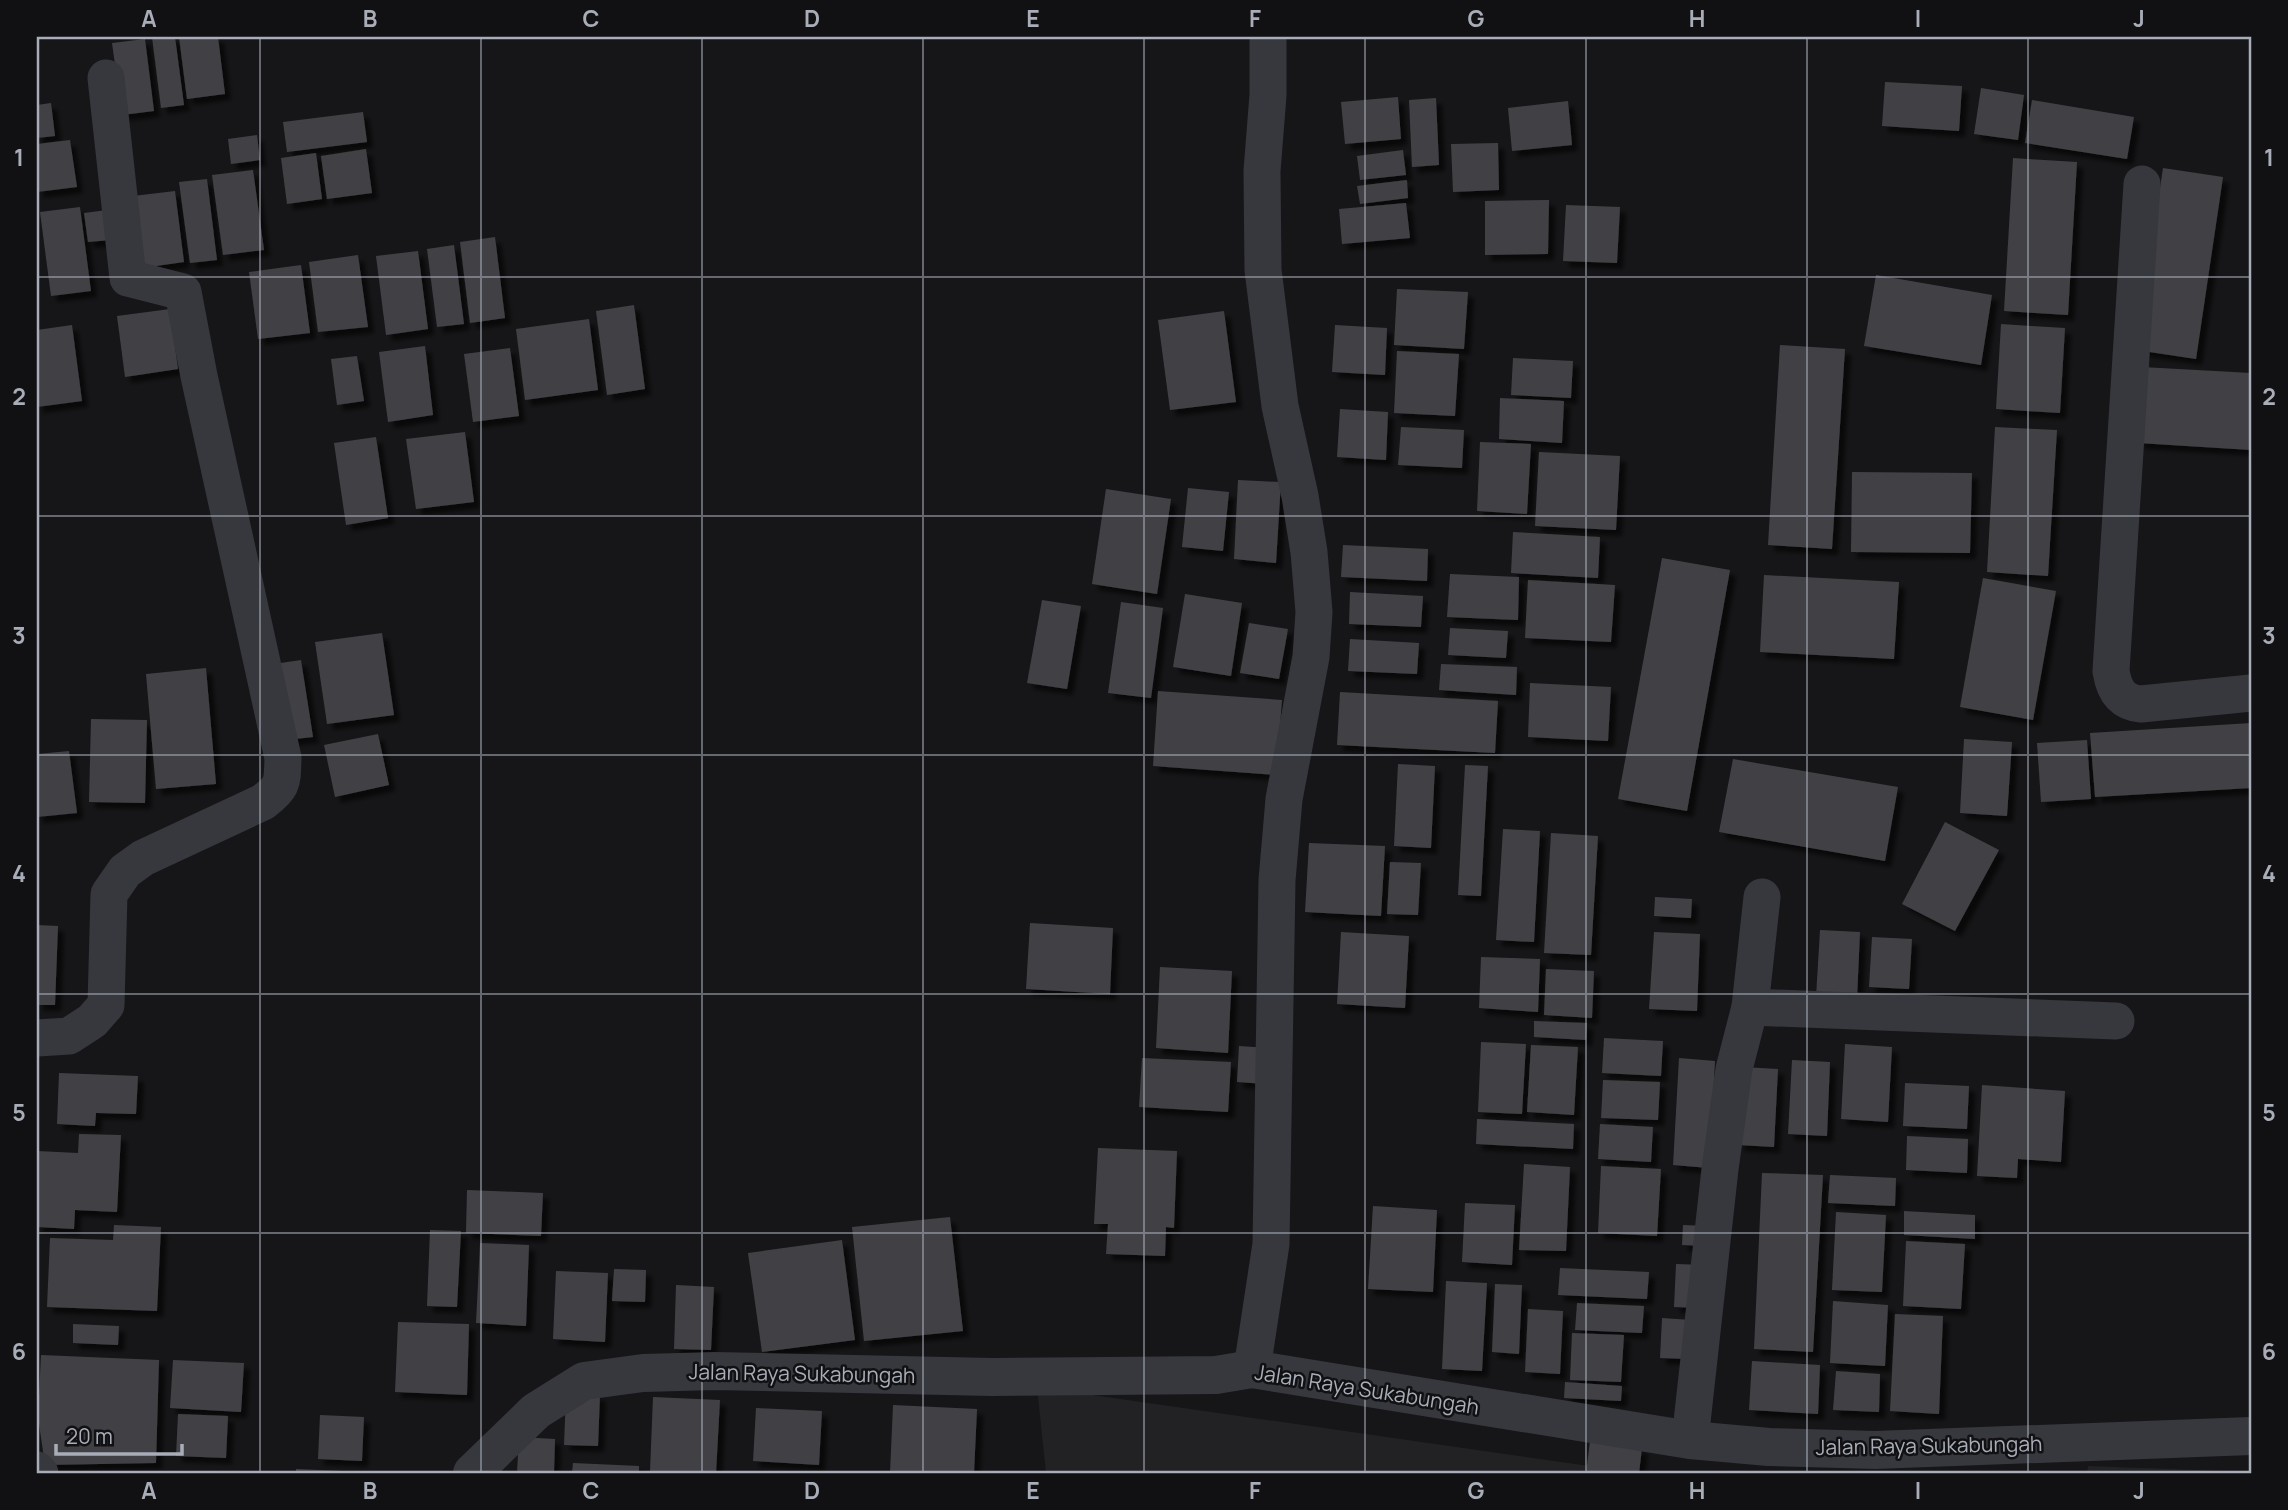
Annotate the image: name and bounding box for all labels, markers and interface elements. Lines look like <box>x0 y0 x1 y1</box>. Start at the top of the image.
text: A <box>141 2 157 34</box>
text: B <box>363 2 377 34</box>
text: C <box>583 2 600 34</box>
text: D <box>804 2 820 34</box>
text: E <box>1026 2 1040 34</box>
text: F <box>1249 2 1261 34</box>
text: G <box>1468 2 1485 34</box>
text: H <box>1689 2 1705 34</box>
text: I <box>1915 2 1921 34</box>
text: J <box>2133 2 2145 34</box>
text: 1 <box>14 141 24 173</box>
text: 1 <box>2264 141 2274 173</box>
text: 2 <box>12 380 26 412</box>
text: 2 <box>2262 380 2276 412</box>
text: 3 <box>12 619 26 651</box>
text: 3 <box>2262 619 2276 651</box>
text: 4 <box>12 857 26 889</box>
text: 4 <box>2262 857 2276 889</box>
text: 5 <box>12 1096 26 1128</box>
text: 5 <box>2262 1096 2276 1128</box>
text: 6 <box>12 1335 26 1367</box>
text: 6 <box>2262 1335 2276 1367</box>
street label: Jalan Raya Sukabungah <box>688 1357 916 1389</box>
street label: Jalan Raya Sukabungah <box>1253 1357 1481 1421</box>
scale bar <box>56 1412 182 1456</box>
text: 20 m <box>66 1422 113 1450</box>
street label: Jalan Raya Sukabungah <box>1815 1429 2043 1461</box>
text: A <box>141 1474 157 1506</box>
text: B <box>363 1474 377 1506</box>
text: C <box>583 1474 600 1506</box>
text: D <box>804 1474 820 1506</box>
text: E <box>1026 1474 1040 1506</box>
text: F <box>1249 1474 1261 1506</box>
text: G <box>1468 1474 1485 1506</box>
text: H <box>1689 1474 1705 1506</box>
text: I <box>1915 1474 1921 1506</box>
text: J <box>2133 1474 2145 1506</box>

